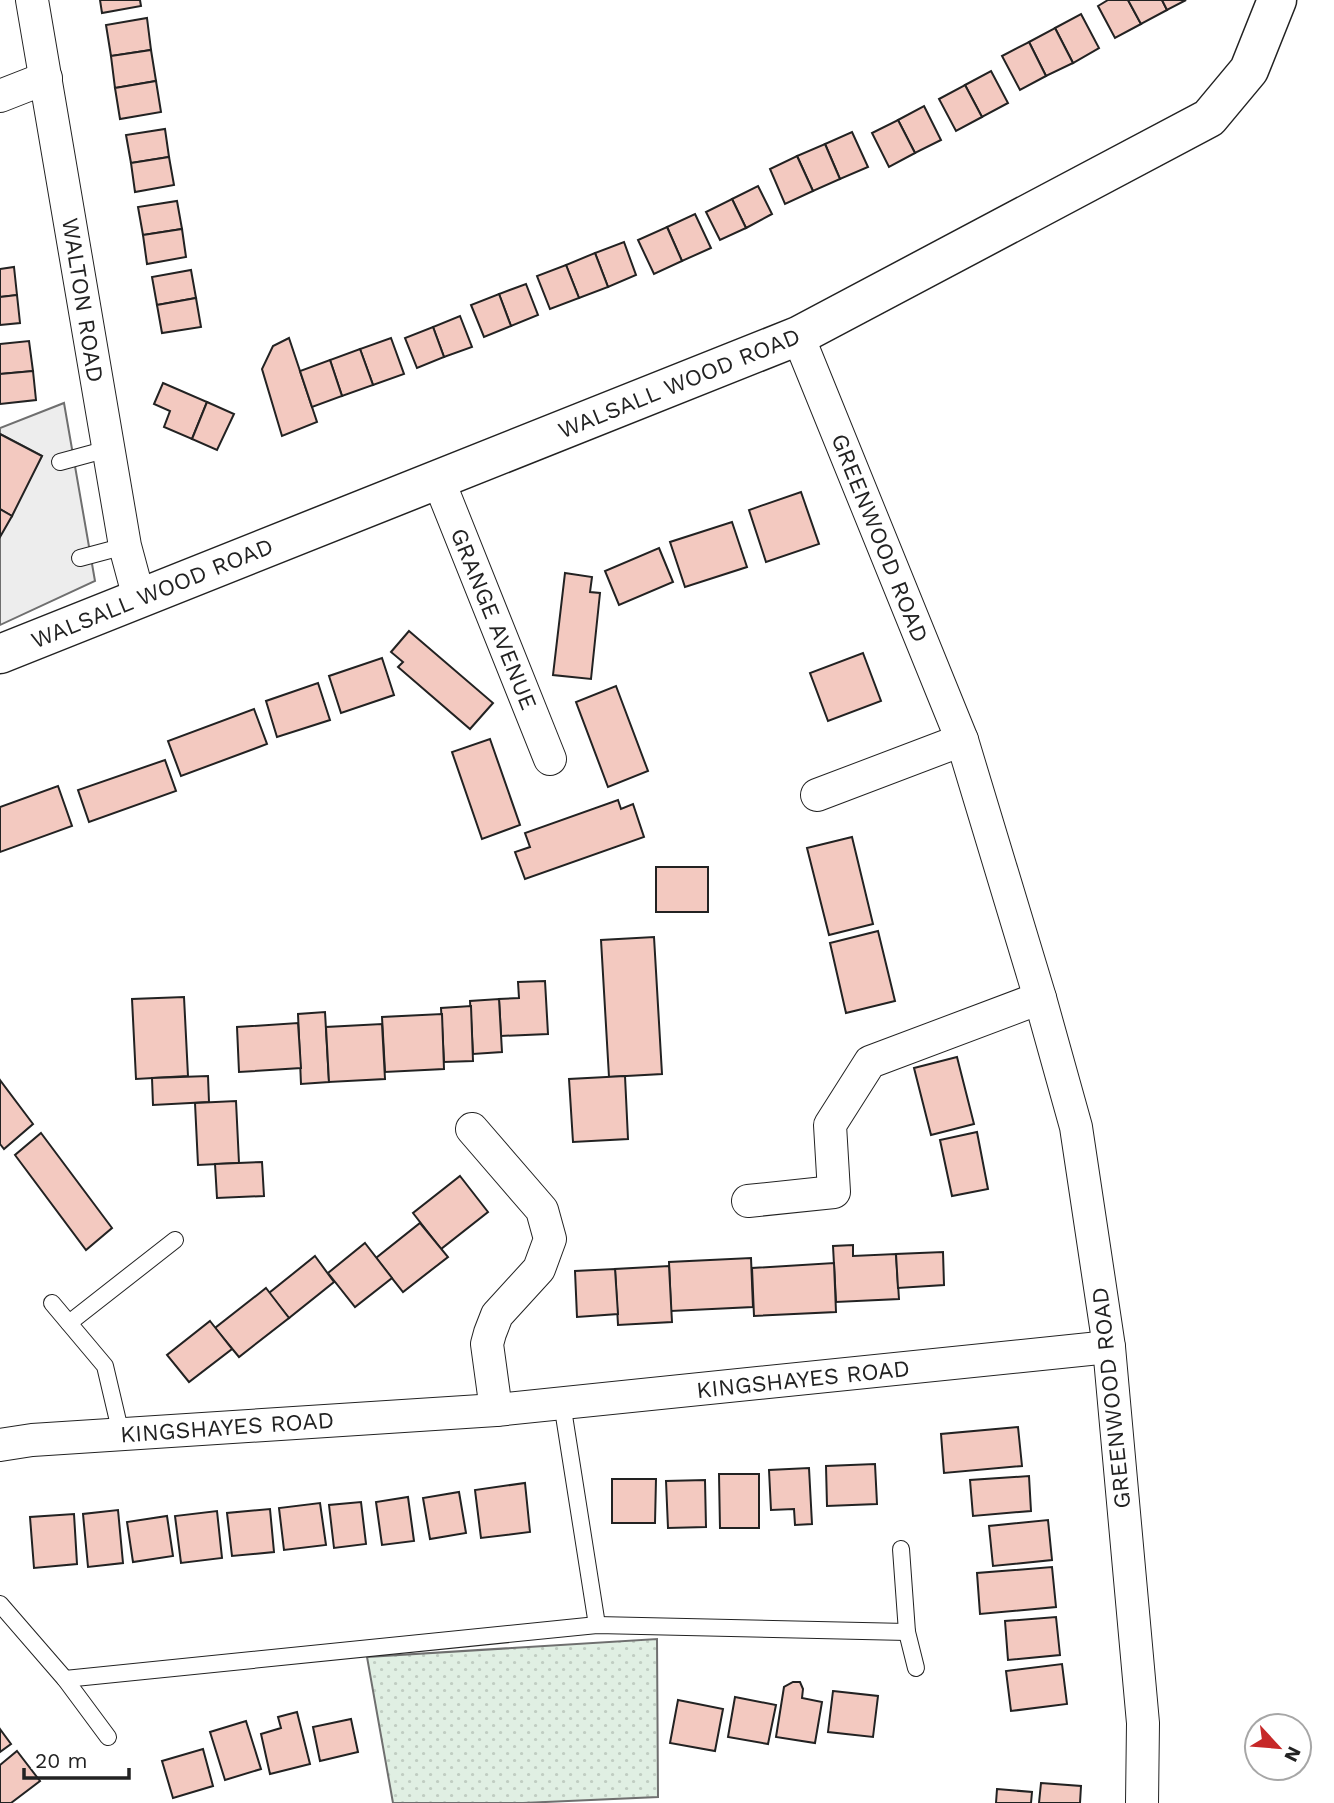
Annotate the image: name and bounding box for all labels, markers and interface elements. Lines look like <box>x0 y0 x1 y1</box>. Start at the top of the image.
street label: WALTON ROAD <box>56 216 109 384</box>
street label: WALSALL WOOD ROAD <box>554 323 804 444</box>
street label: GREENWOOD ROAD <box>825 430 934 646</box>
street label: GRANGE AVENUE <box>445 524 542 714</box>
street label: WALSALL WOOD ROAD <box>27 533 277 654</box>
street label: GREENWOOD ROAD <box>1086 1286 1137 1510</box>
street label: KINGSHAYES ROAD <box>695 1355 911 1404</box>
street label: KINGSHAYES ROAD <box>119 1407 335 1448</box>
north arrow <box>1243 1712 1313 1782</box>
scale bar <box>24 1736 130 1780</box>
text: N <box>1279 1743 1306 1766</box>
text: 20 m <box>35 1748 87 1773</box>

